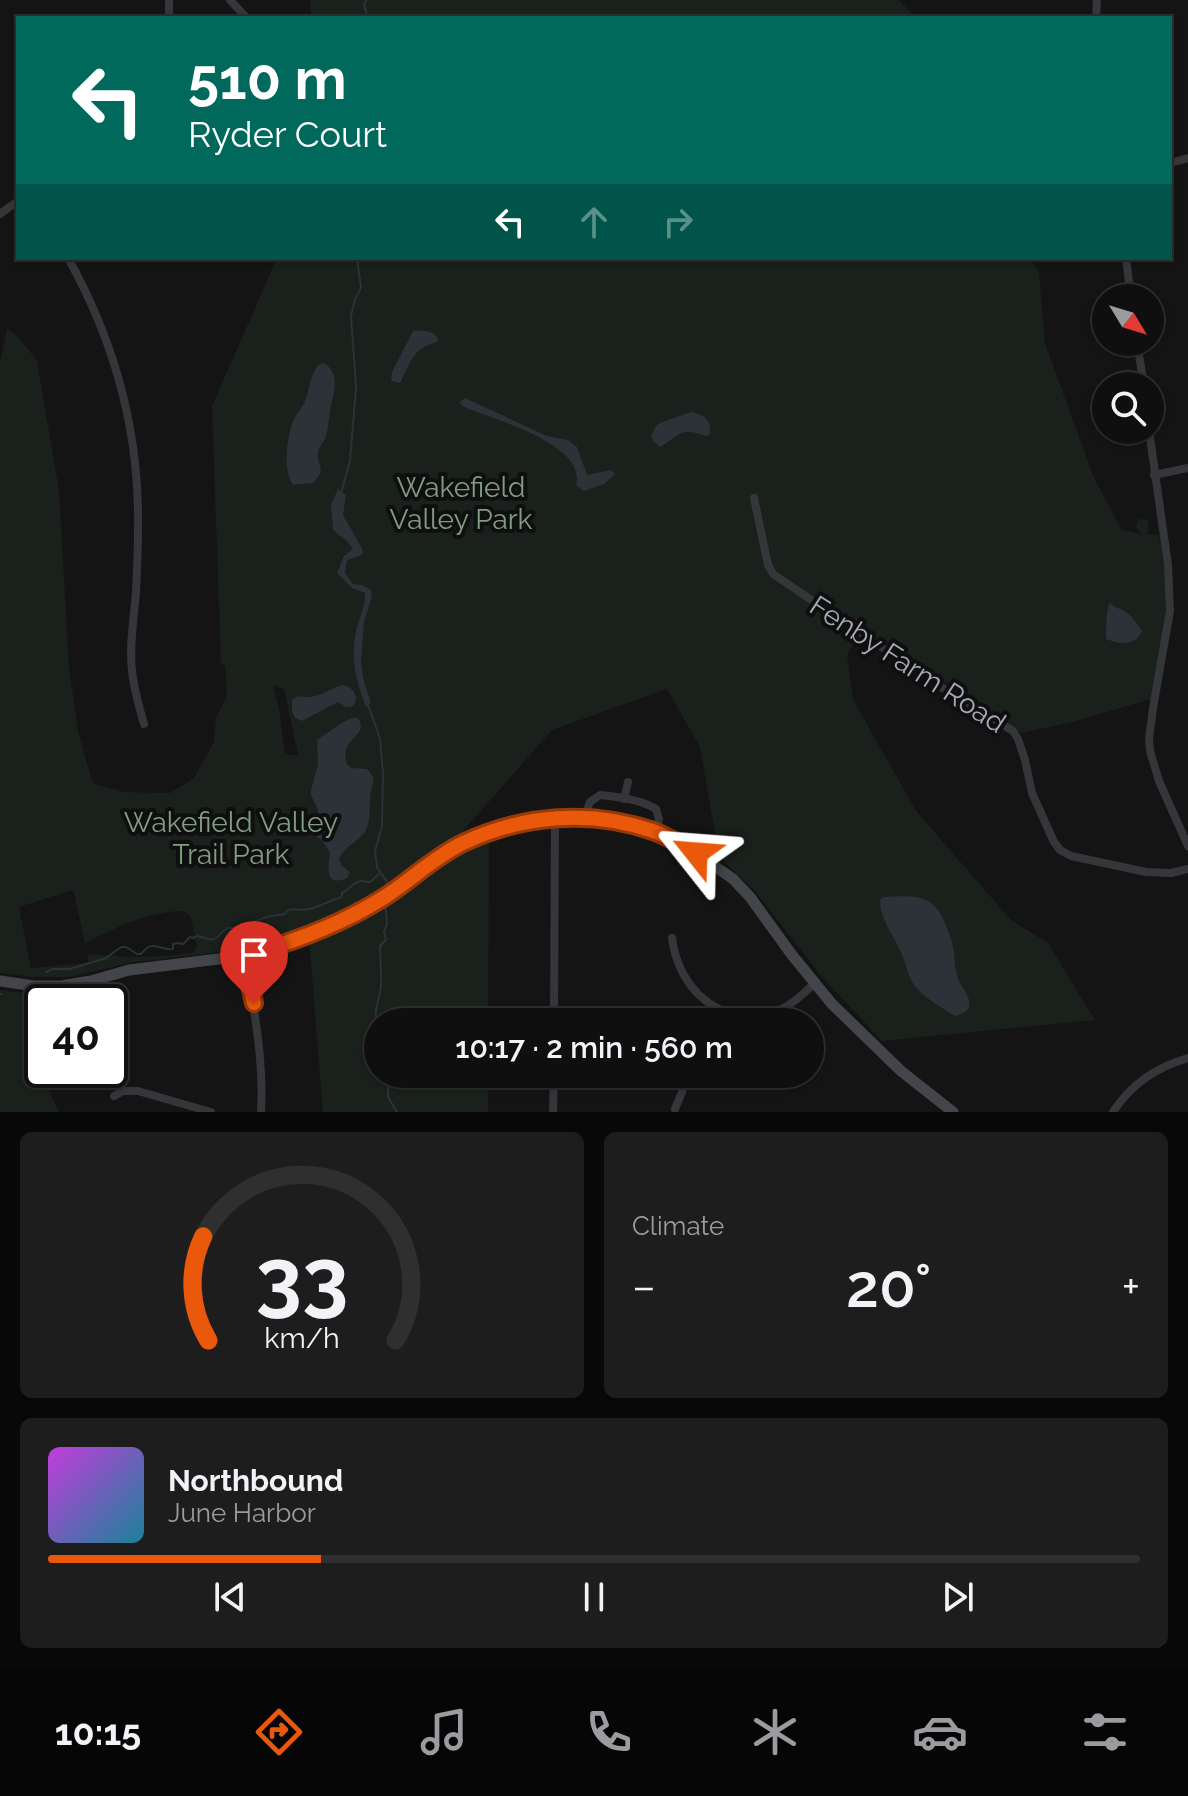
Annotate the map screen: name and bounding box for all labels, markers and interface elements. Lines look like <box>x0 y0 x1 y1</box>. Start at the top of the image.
text: 510 m <box>188 46 347 112</box>
icon: left <box>56 48 160 152</box>
text: Ryder Court <box>188 113 387 155</box>
icon: left <box>488 200 532 244</box>
icon: ahead <box>572 200 616 244</box>
icon: right <box>656 200 700 244</box>
north arrow <box>1092 284 1164 356</box>
map controls <box>1092 284 1164 444</box>
button: search <box>1092 372 1164 444</box>
park label: Wakefield Valley Park <box>390 471 533 536</box>
street label: Fenby Farm Road <box>804 589 1012 740</box>
park label: Wakefield Valley Trail Park <box>124 806 338 871</box>
position arrow <box>654 811 738 895</box>
pin <box>220 921 288 1003</box>
icon: arrive <box>232 933 276 977</box>
speed limit sign: 40 <box>24 984 128 1088</box>
text: 10:17 · 2 min · 560 m <box>455 1030 733 1065</box>
text: Climate <box>632 1211 724 1241</box>
text: 33 <box>256 1229 348 1326</box>
text: 20° <box>846 1251 931 1321</box>
text: − <box>632 1261 656 1312</box>
text: + <box>1122 1261 1140 1312</box>
text: km/h <box>264 1321 340 1355</box>
text: Northbound <box>168 1463 343 1498</box>
text: June Harbor <box>168 1498 316 1528</box>
icon: previous <box>208 1575 252 1619</box>
icon: pause <box>572 1575 616 1619</box>
icon: next <box>936 1575 980 1619</box>
icon: directions <box>251 1704 307 1760</box>
icon: music <box>416 1704 472 1760</box>
icon: phone <box>581 1704 637 1760</box>
icon: climate <box>747 1704 803 1760</box>
icon: car <box>912 1704 968 1760</box>
icon: filters <box>1077 1704 1133 1760</box>
text: 10:15 <box>55 1711 141 1753</box>

